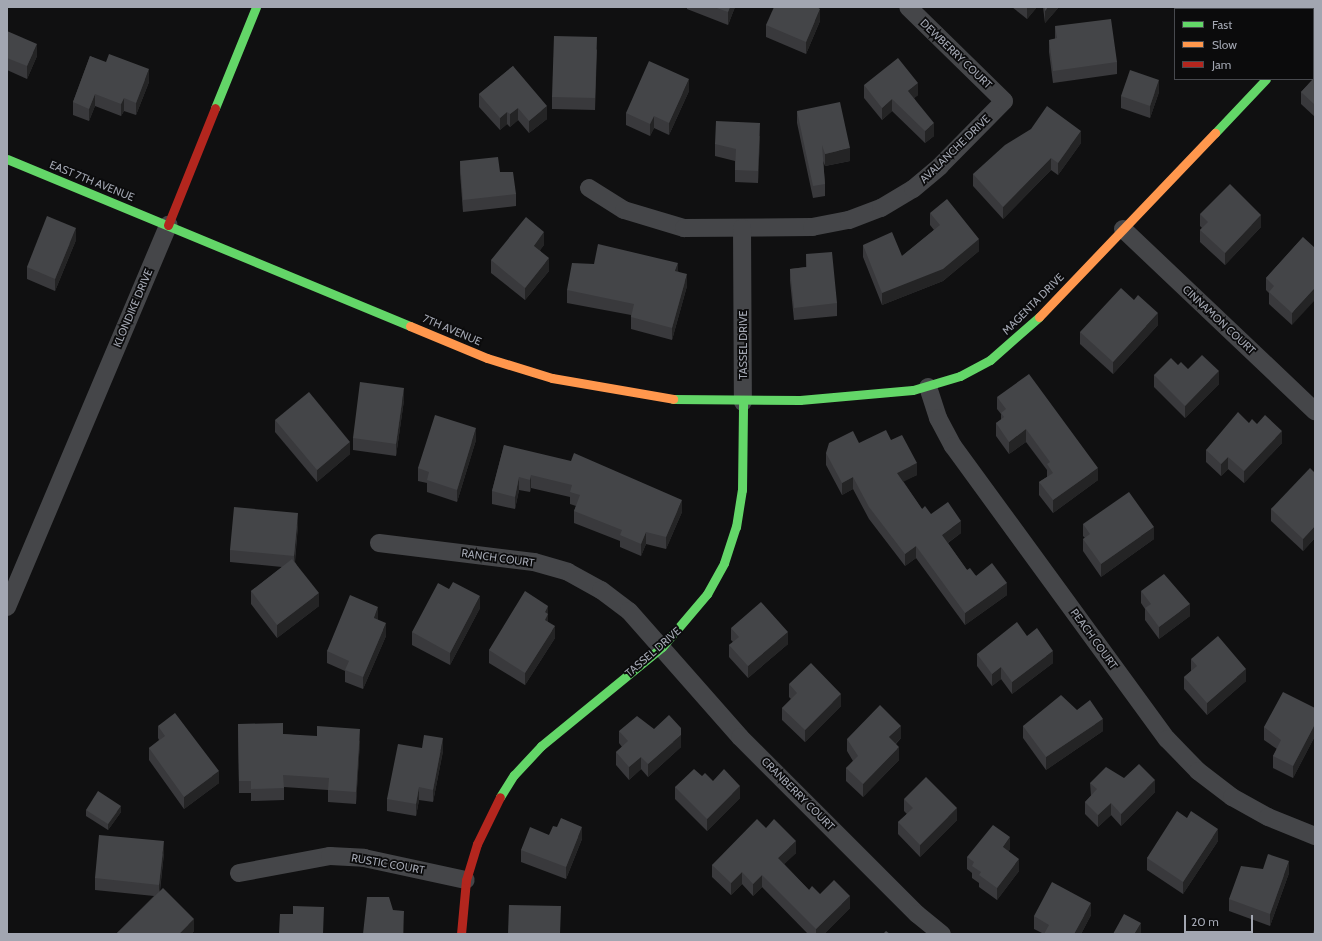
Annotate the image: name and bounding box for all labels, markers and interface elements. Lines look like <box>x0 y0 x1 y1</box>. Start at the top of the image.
legend <box>1174 8 1314 80</box>
street label: DEWBERRY COURT <box>917 16 995 92</box>
text: Fast <box>1212 17 1232 32</box>
text: Slow <box>1212 37 1237 52</box>
text: Jam <box>1212 57 1231 72</box>
street label: AVALANCHE DRIVE <box>917 112 993 186</box>
street label: EAST 7TH AVENUE <box>48 158 136 204</box>
street label: KLONDIKE DRIVE <box>111 267 155 349</box>
street label: MAGENTA DRIVE <box>999 270 1067 338</box>
street label: CINNAMON COURT <box>1180 283 1258 357</box>
street label: TASSEL DRIVE <box>736 310 750 380</box>
street label: 7TH AVENUE <box>421 312 483 348</box>
street label: RANCH COURT <box>461 546 535 570</box>
street label: PEACH COURT <box>1068 606 1120 672</box>
street label: TASSEL DRIVE <box>623 624 683 680</box>
street label: CRANBERRY COURT <box>759 755 837 833</box>
street label: RUSTIC COURT <box>350 851 426 877</box>
scale bar <box>1186 907 1255 933</box>
text: 20 m <box>1191 914 1219 929</box>

